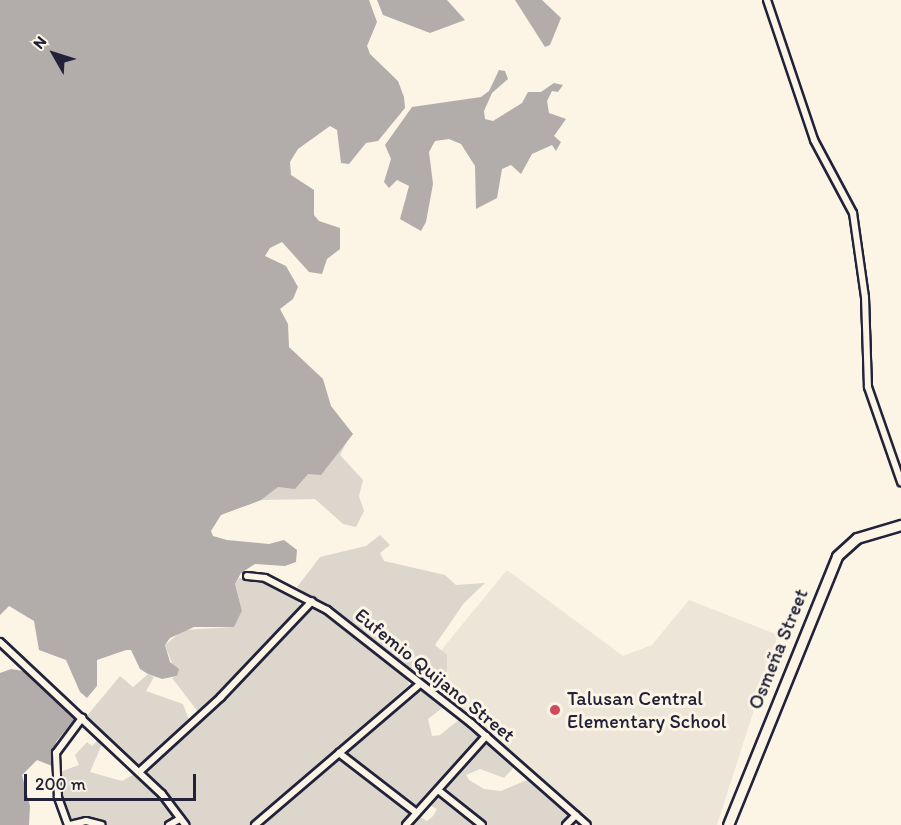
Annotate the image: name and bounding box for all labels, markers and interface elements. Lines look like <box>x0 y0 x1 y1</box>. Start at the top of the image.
north arrow <box>24 24 84 84</box>
text: N <box>29 32 50 53</box>
street label: Osmeña Street <box>743 585 813 713</box>
street label: Eufemio Quijano Street <box>350 603 520 747</box>
place label: Talusan Central Elementary School <box>567 686 726 733</box>
marker: Talusan Central Elementary School <box>548 703 562 717</box>
scale bar <box>27 762 200 800</box>
text: 200 m <box>35 773 86 795</box>

